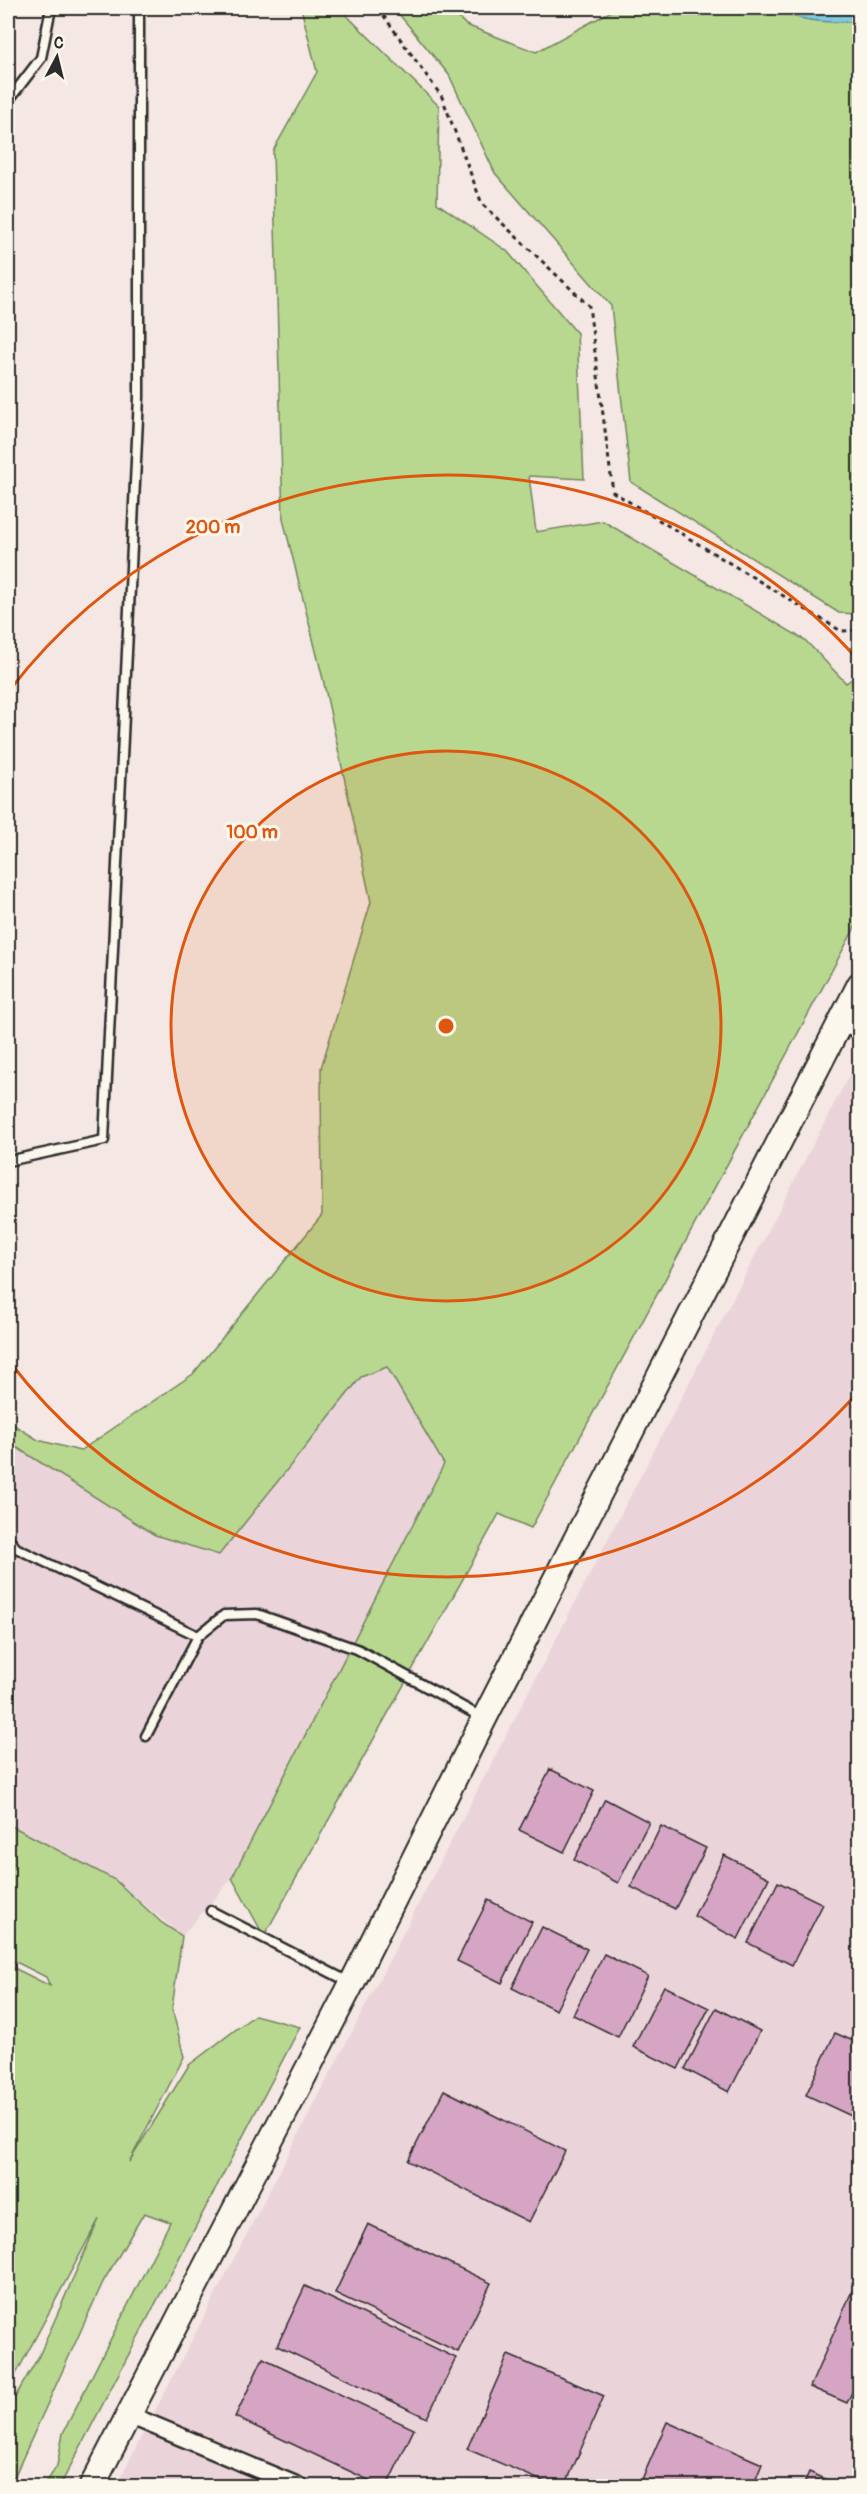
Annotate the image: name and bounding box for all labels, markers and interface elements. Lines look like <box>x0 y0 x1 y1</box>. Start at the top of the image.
north arrow <box>27 27 87 87</box>
text: С <box>53 33 65 54</box>
text: 200 m <box>186 516 240 539</box>
text: 100 m <box>226 821 278 844</box>
centre of rings <box>436 1016 456 1036</box>

